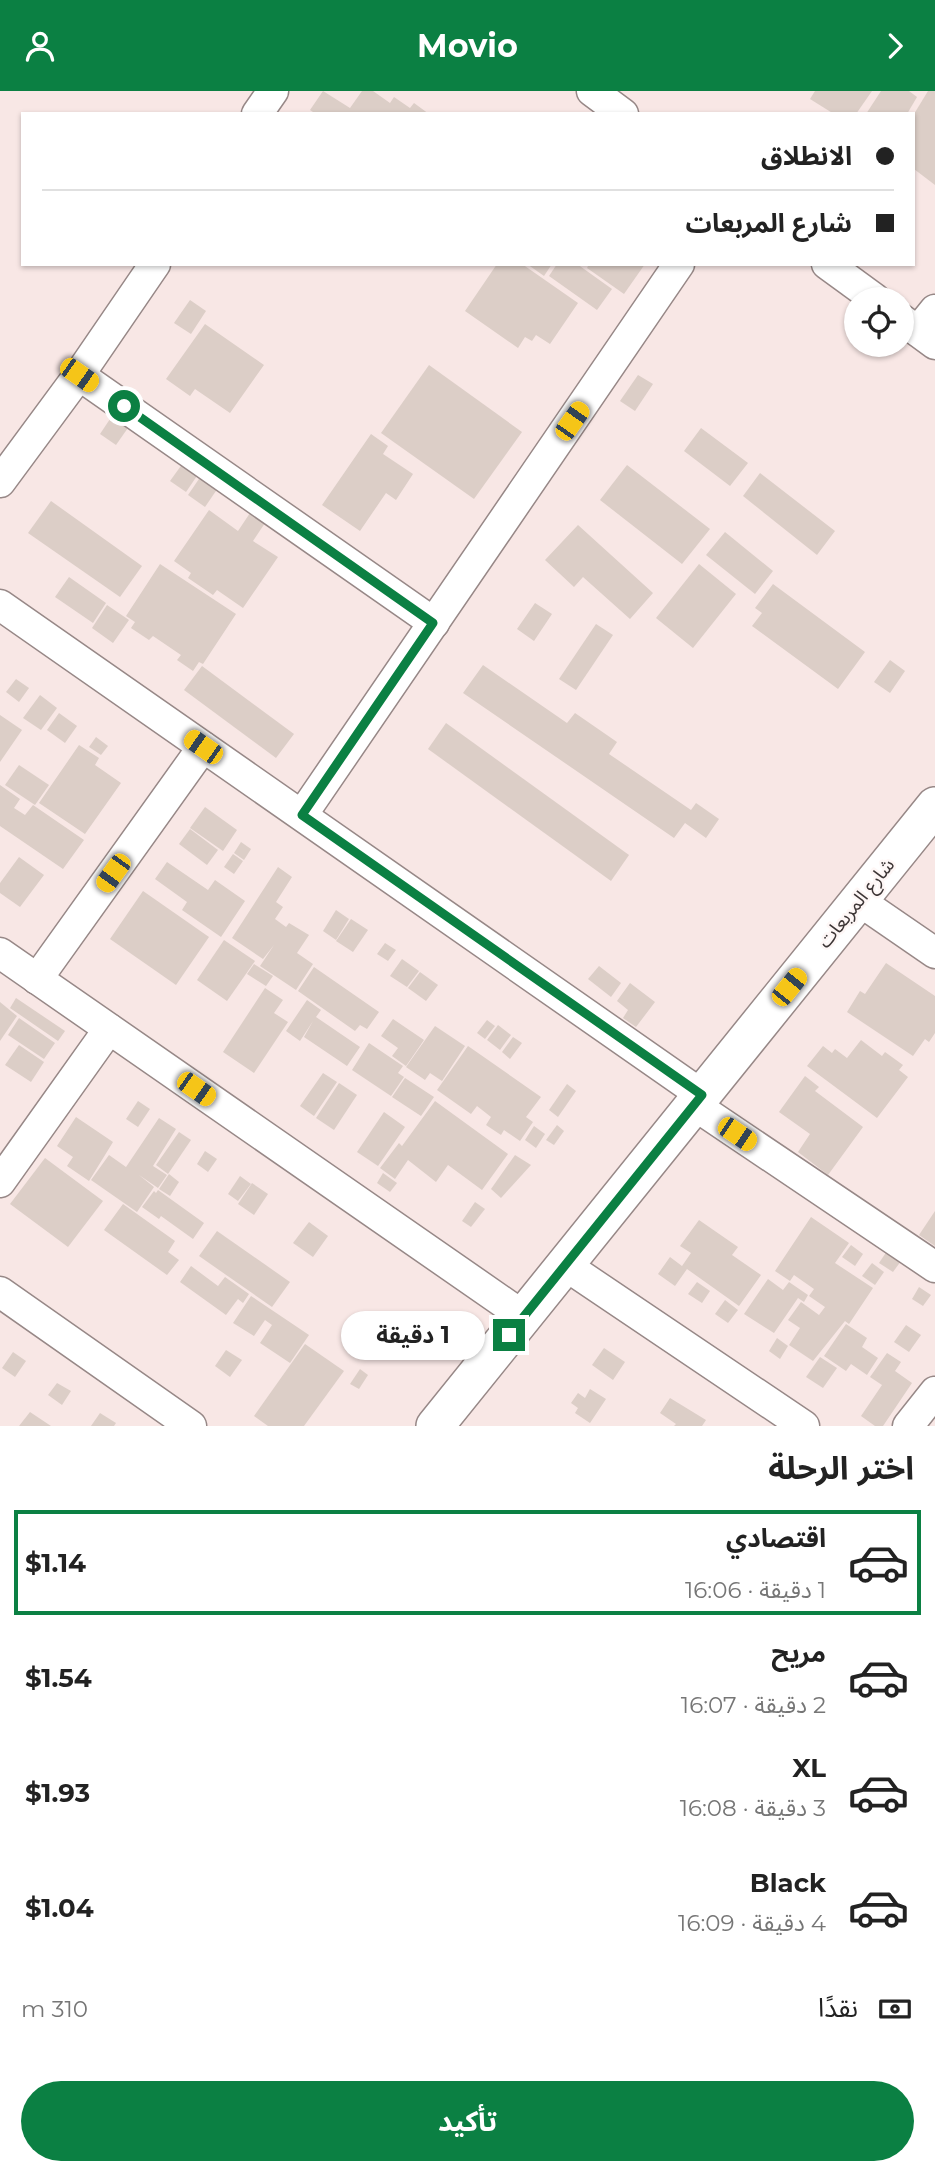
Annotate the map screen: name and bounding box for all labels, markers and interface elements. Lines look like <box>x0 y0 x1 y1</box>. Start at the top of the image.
text: Movio <box>417 26 518 65</box>
icon: person <box>21 27 59 65</box>
icon: forward <box>876 27 914 65</box>
text: الانطلاق <box>761 140 852 172</box>
text: شارع المربعات <box>685 207 852 239</box>
map controls <box>844 287 914 357</box>
button: locate <box>844 287 914 357</box>
car <box>56 354 103 396</box>
route start <box>108 390 140 422</box>
car <box>552 398 593 444</box>
car <box>180 726 227 768</box>
car <box>93 850 134 896</box>
street label: شارع المربعات <box>813 853 901 954</box>
car <box>768 964 811 1010</box>
car <box>173 1068 220 1110</box>
car <box>714 1114 761 1154</box>
callout: 1 دقيقة <box>341 1311 484 1359</box>
route end <box>493 1319 525 1351</box>
text: 1 دقيقة <box>376 1321 450 1349</box>
text: اختر الرحلة <box>768 1448 914 1487</box>
text: اقتصادي <box>726 1522 826 1554</box>
icon: car <box>847 1531 910 1594</box>
text: $1.14 <box>25 1547 86 1579</box>
text: 1 دقيقة · 16:06 <box>685 1576 826 1604</box>
text: مريح <box>771 1637 826 1669</box>
icon: car <box>847 1646 910 1709</box>
text: $1.54 <box>25 1662 92 1694</box>
text: 2 دقيقة · 16:07 <box>681 1691 826 1719</box>
text: XL <box>792 1752 826 1784</box>
icon: car <box>847 1761 910 1824</box>
text: $1.93 <box>25 1777 90 1809</box>
text: 3 دقيقة · 16:08 <box>680 1794 826 1822</box>
text: Black <box>750 1867 826 1899</box>
icon: car <box>847 1876 910 1939</box>
text: $1.04 <box>25 1892 94 1924</box>
text: 4 دقيقة · 16:09 <box>678 1909 826 1937</box>
icon: cash <box>876 1990 914 2028</box>
text: نقدًا <box>818 1992 858 2024</box>
text: 310 m <box>21 1995 88 2023</box>
button: تأكيد <box>21 2081 914 2161</box>

